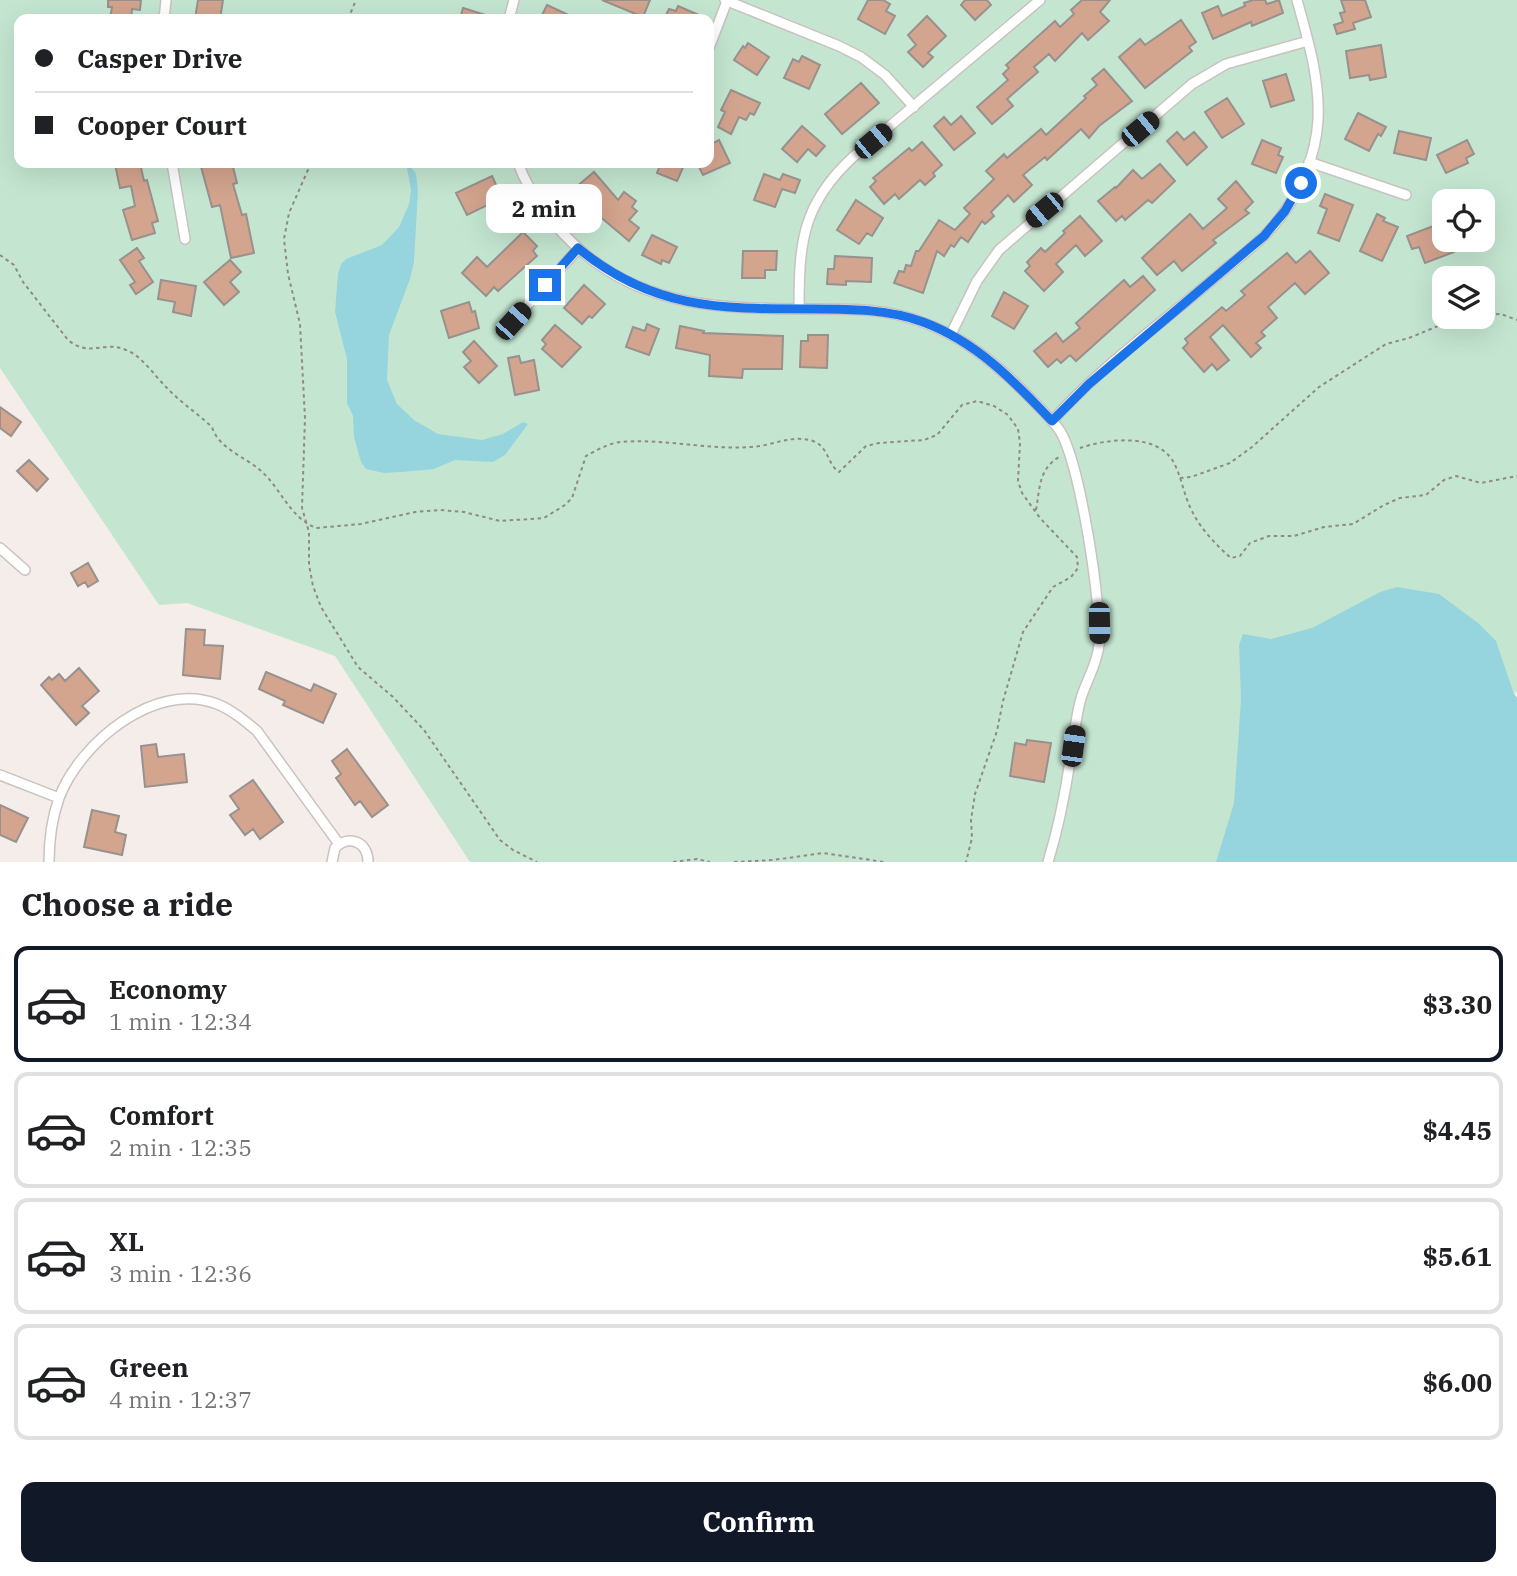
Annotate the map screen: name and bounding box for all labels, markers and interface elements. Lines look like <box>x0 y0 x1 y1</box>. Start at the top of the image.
text: Casper Drive <box>77 41 242 75</box>
car <box>1118 107 1163 151</box>
text: Cooper Court <box>77 108 247 142</box>
car <box>851 119 896 163</box>
route start <box>1285 167 1317 199</box>
callout: 2 min <box>487 184 603 232</box>
car <box>1022 188 1067 232</box>
map controls <box>1432 189 1495 329</box>
button: locate <box>1432 189 1495 252</box>
text: 2 min <box>512 193 576 223</box>
button: layers <box>1432 266 1495 329</box>
route end <box>529 269 561 301</box>
car <box>492 298 535 344</box>
car <box>1089 602 1110 644</box>
car <box>1060 724 1087 768</box>
text: Choose a ride <box>21 883 233 925</box>
text: Economy <box>109 972 227 1006</box>
icon: car <box>25 973 88 1036</box>
text: $3.30 <box>1422 987 1492 1021</box>
text: 1 min · 12:34 <box>109 1006 252 1036</box>
text: Comfort <box>109 1098 214 1132</box>
icon: car <box>25 1099 88 1162</box>
text: $4.45 <box>1422 1113 1492 1147</box>
text: 2 min · 12:35 <box>109 1132 252 1162</box>
text: XL <box>109 1224 144 1258</box>
icon: car <box>25 1225 88 1288</box>
text: $5.61 <box>1422 1239 1492 1273</box>
text: 3 min · 12:36 <box>109 1258 252 1288</box>
text: Green <box>109 1350 189 1384</box>
icon: car <box>25 1351 88 1414</box>
text: $6.00 <box>1422 1365 1492 1399</box>
text: 4 min · 12:37 <box>109 1384 252 1414</box>
button: Confirm <box>21 1482 1496 1562</box>

